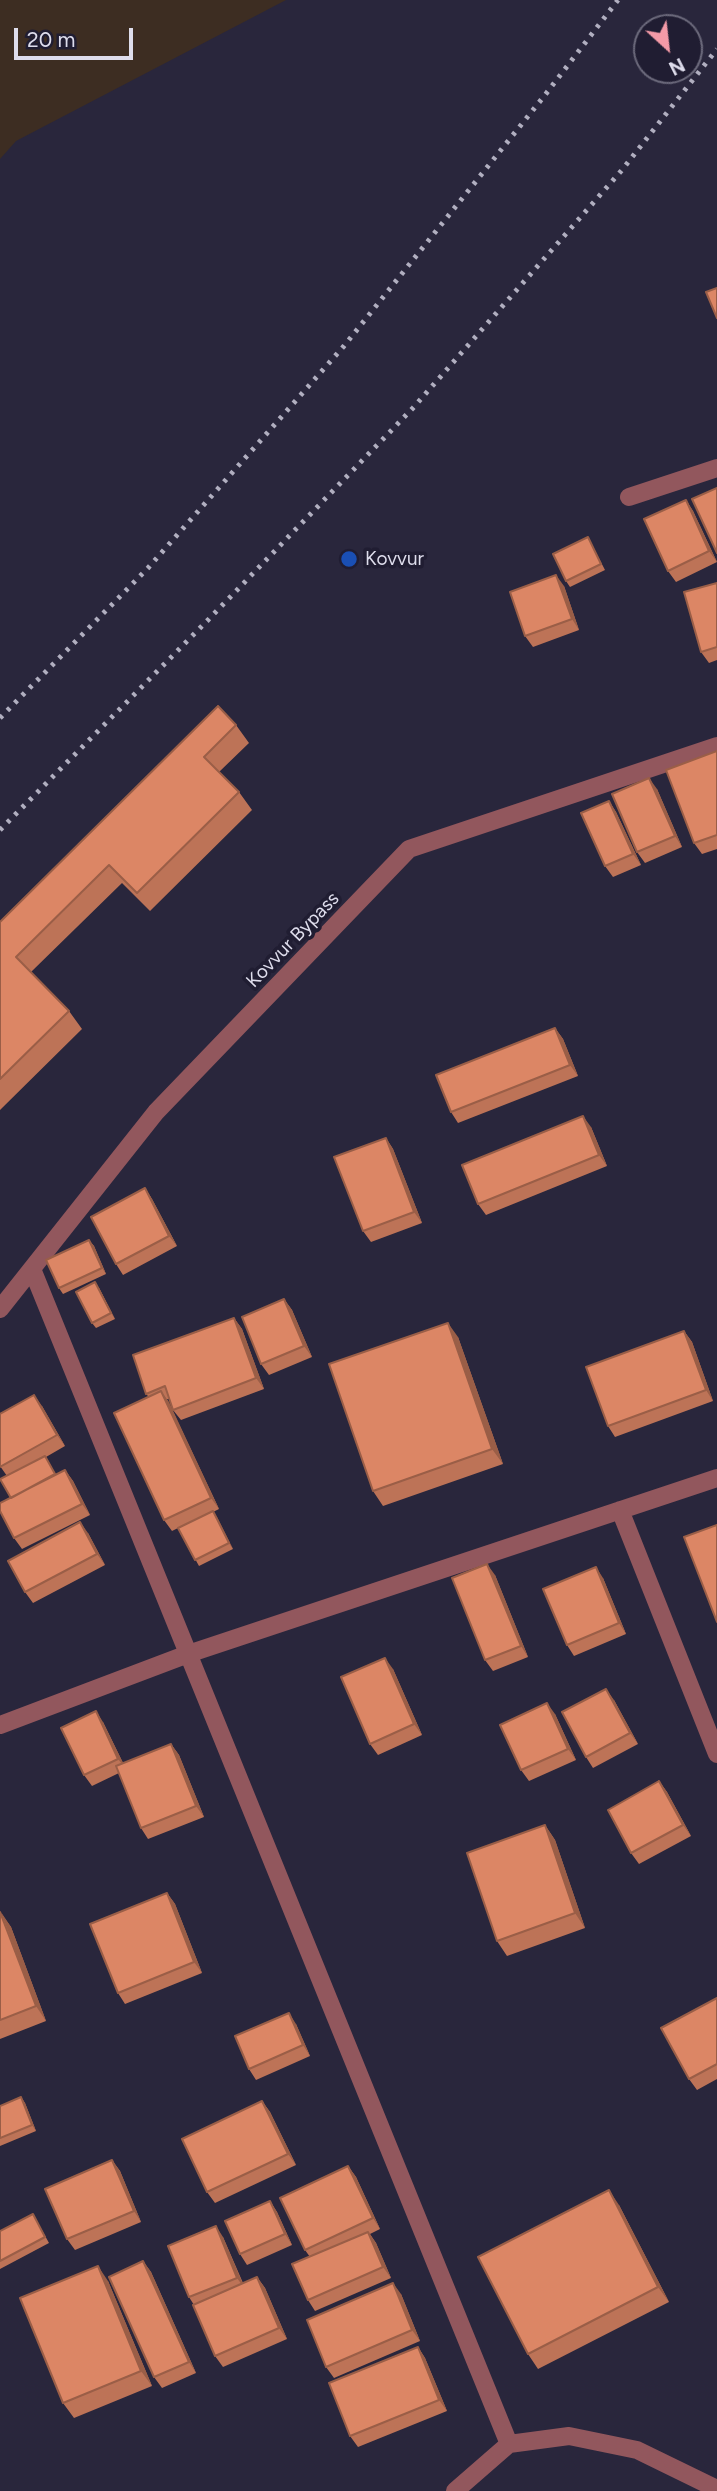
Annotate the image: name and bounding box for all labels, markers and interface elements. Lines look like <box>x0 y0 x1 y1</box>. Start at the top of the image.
scale bar <box>18 14 136 58</box>
north arrow <box>633 14 703 84</box>
text: 20 m <box>27 27 75 52</box>
text: N <box>665 53 689 80</box>
place label: Kovvur <box>365 548 424 570</box>
marker: Kovvur <box>339 549 359 569</box>
street label: Kovvur Bypass <box>242 888 344 992</box>

